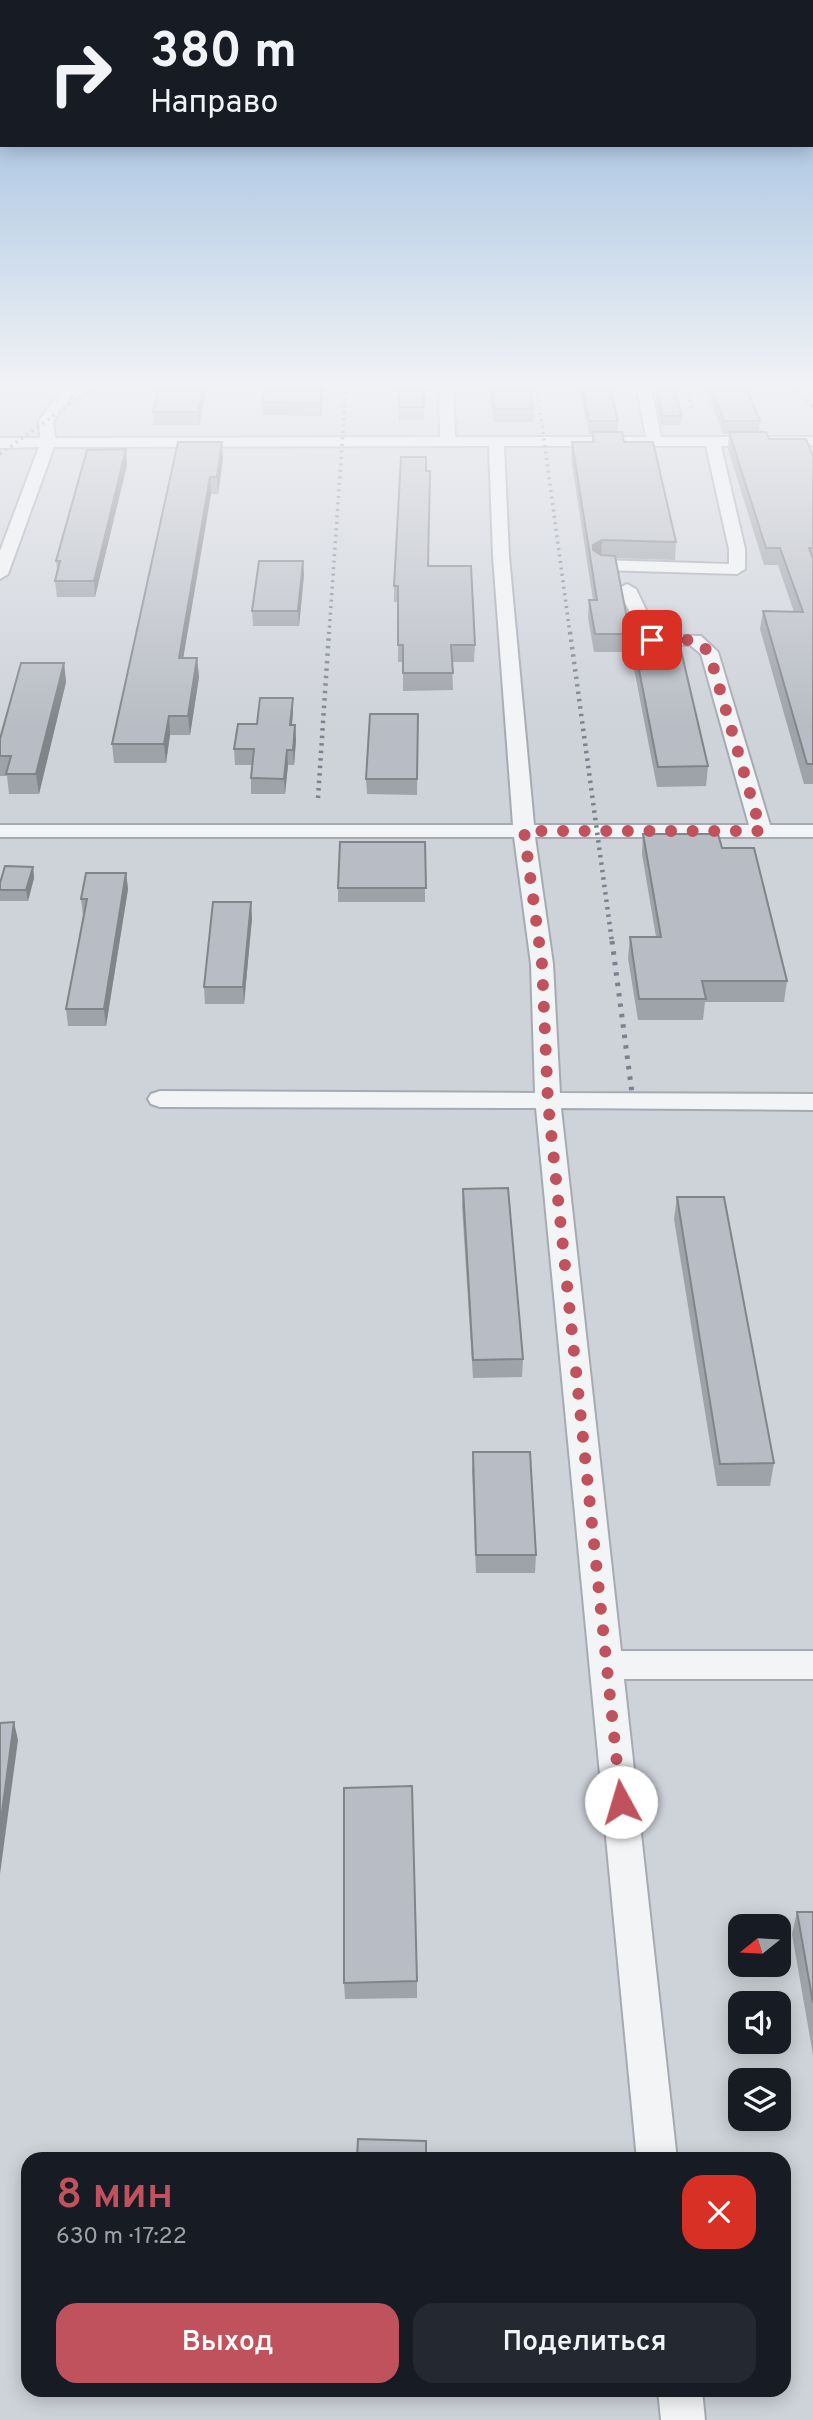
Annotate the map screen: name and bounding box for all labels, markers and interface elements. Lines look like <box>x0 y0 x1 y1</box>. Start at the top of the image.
text: 380 m <box>150 23 297 85</box>
icon: right <box>35 28 126 119</box>
text: Направо <box>150 84 278 124</box>
pin <box>622 610 682 670</box>
icon: arrive <box>633 621 671 659</box>
position arrow <box>584 1765 658 1839</box>
north arrow <box>728 1914 791 1978</box>
map controls <box>728 1914 791 2131</box>
button: sound <box>728 1991 791 2054</box>
button: layers <box>728 2068 791 2131</box>
text: 8 мин <box>56 2170 173 2223</box>
button: close <box>682 2175 756 2249</box>
text: 630 m · 17:22 <box>56 2223 187 2252</box>
button: Выход <box>56 2303 399 2383</box>
button: Поделиться <box>413 2303 756 2383</box>

